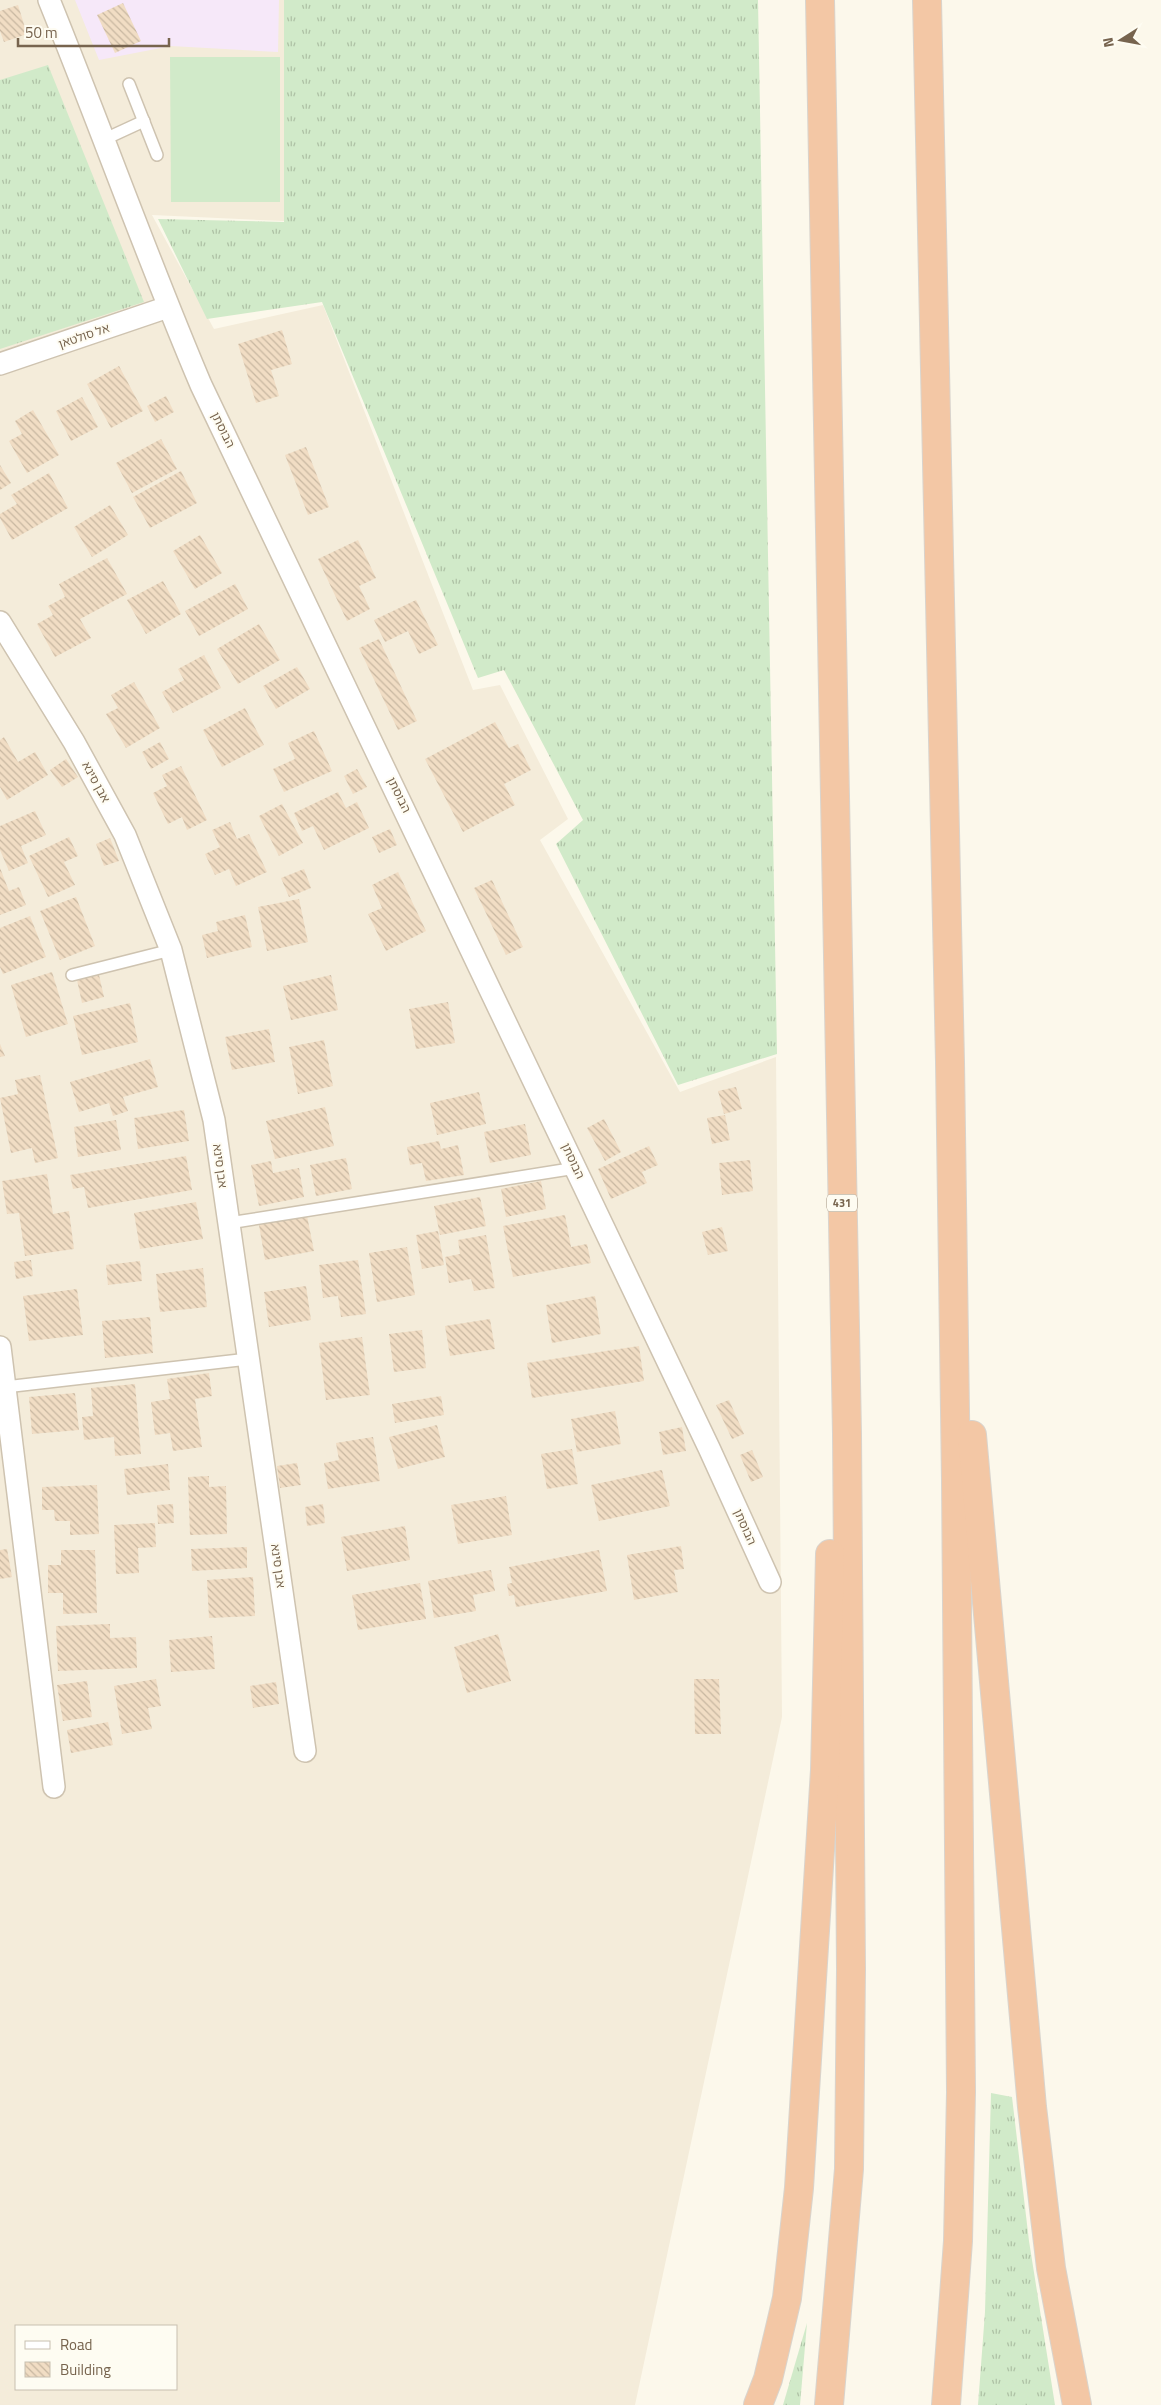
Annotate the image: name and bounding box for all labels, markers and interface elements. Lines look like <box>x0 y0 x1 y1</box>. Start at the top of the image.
scale bar <box>18 15 169 47</box>
north arrow <box>1096 15 1146 65</box>
text: 50 m <box>25 21 58 44</box>
text: N <box>1097 36 1119 49</box>
street label: אל סולטאן <box>56 318 112 353</box>
street label: הבוסתן <box>207 409 240 451</box>
street label: אבן סינא <box>77 758 116 806</box>
street label: הבוסתן <box>383 774 416 816</box>
street label: הבוסתן <box>557 1140 590 1182</box>
street label: אבן סינא <box>208 1143 233 1190</box>
road number: 431 <box>827 1194 857 1212</box>
street label: הבוסתן <box>729 1506 762 1548</box>
street label: אבן סינא <box>266 1543 291 1590</box>
legend <box>15 2325 178 2390</box>
text: Road <box>60 2333 92 2356</box>
text: Building <box>60 2358 111 2381</box>

